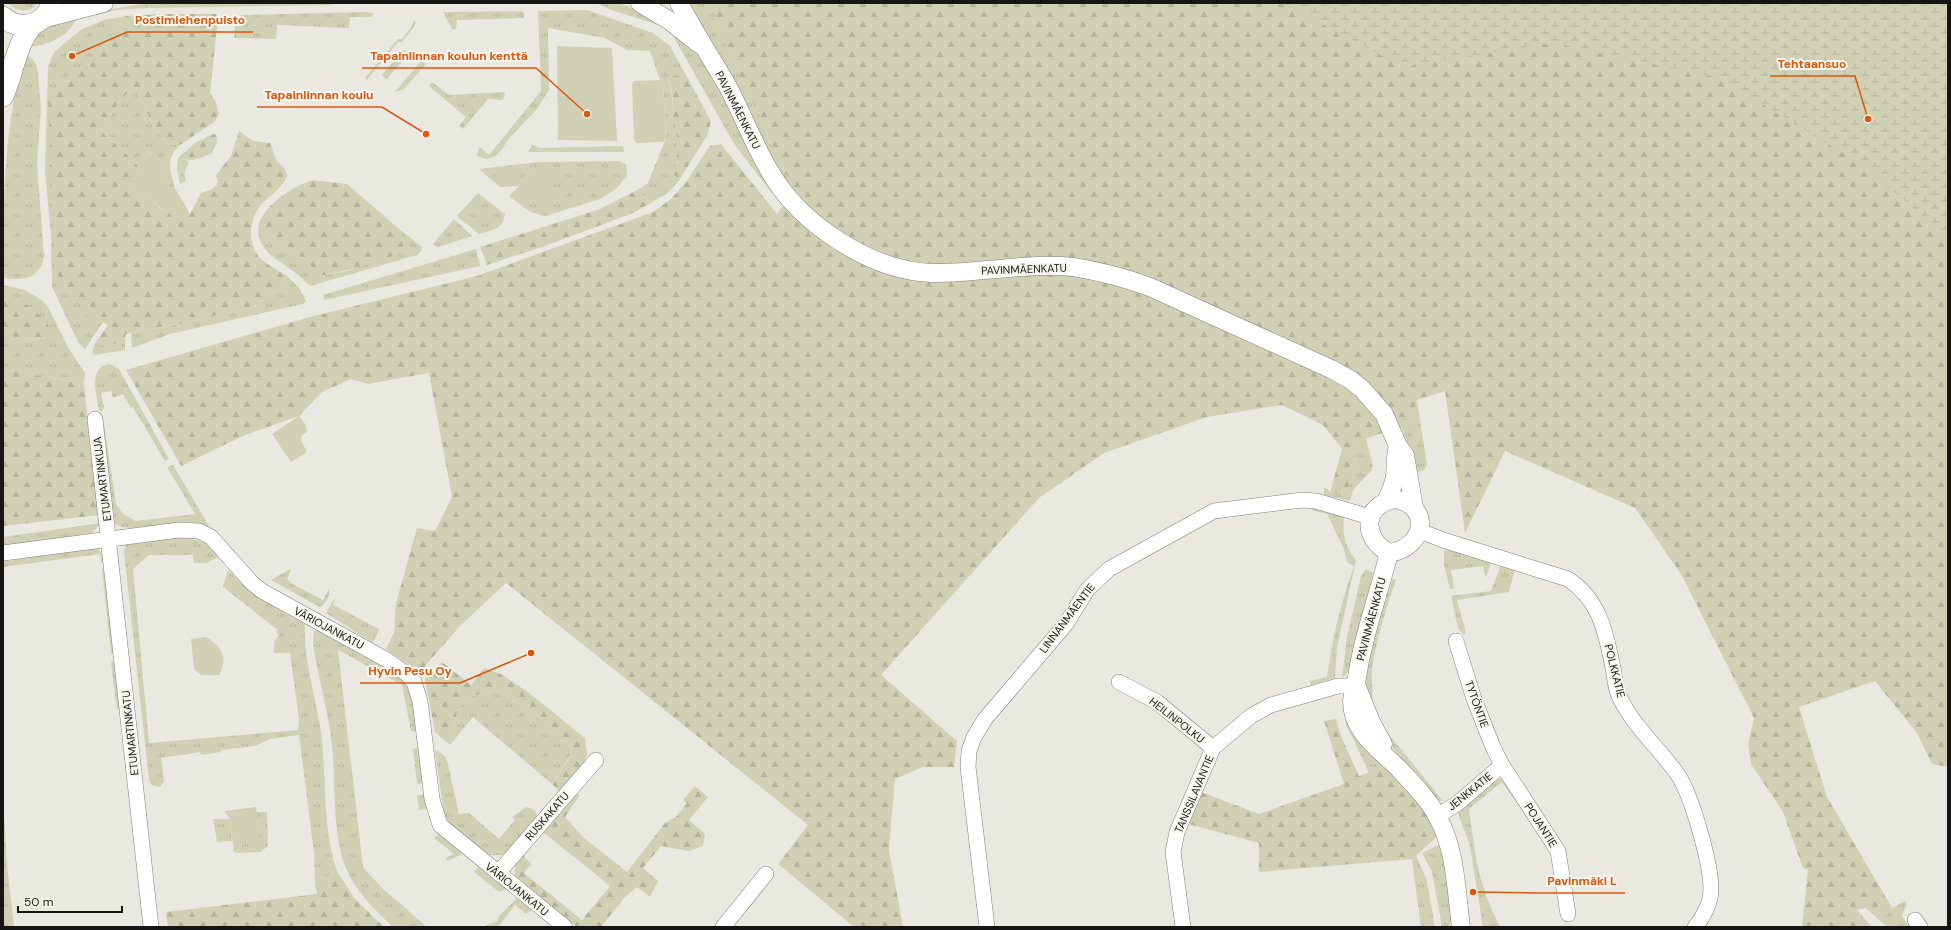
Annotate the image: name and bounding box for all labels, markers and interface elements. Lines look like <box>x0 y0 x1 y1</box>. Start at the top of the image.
callout: Postimiehenpuisto <box>127 8 253 32</box>
text: Postimiehenpuisto <box>135 12 245 28</box>
callout: Tapainlinnan koulun kenttä <box>362 44 536 68</box>
text: Tapainlinnan koulun kenttä <box>370 48 528 64</box>
callout: Tehtaansuo <box>1770 52 1855 76</box>
text: Tehtaansuo <box>1778 56 1846 72</box>
street label: PAVINMÄENKATU <box>712 69 764 151</box>
callout: Tapainlinnan koulu <box>257 83 382 107</box>
text: Tapainlinnan koulu <box>264 87 374 103</box>
street label: PAVINMÄENKATU <box>981 261 1067 277</box>
street label: ETUMARTINKUJA <box>90 436 114 522</box>
street label: PAVINMÄENKATU <box>1353 576 1389 662</box>
street label: LINNANMÄENTIE <box>1036 580 1098 656</box>
street label: VÄRIOJANKATU <box>291 604 367 652</box>
street label: POLKKATIE <box>1602 643 1628 699</box>
callout: Hyvin Pesu Oy <box>360 659 460 683</box>
text: Hyvin Pesu Oy <box>368 663 453 679</box>
street label: TYTÖNTIE <box>1462 678 1492 730</box>
street label: ETUMARTINKATU <box>119 690 141 776</box>
street label: HEILINPOLKU <box>1146 694 1208 746</box>
street label: TANSSILAVANTIE <box>1171 753 1217 835</box>
street label: JENKKATIE <box>1445 769 1495 813</box>
street label: RUSKAKATU <box>522 789 572 843</box>
street label: POJANTIE <box>1522 800 1560 850</box>
street label: VÄRIOJANKATU <box>482 859 552 919</box>
callout: Pavinmäki L <box>1539 869 1625 893</box>
text: Pavinmäki L <box>1547 873 1617 889</box>
scale bar <box>18 888 122 914</box>
text: 50 m <box>24 894 53 910</box>

